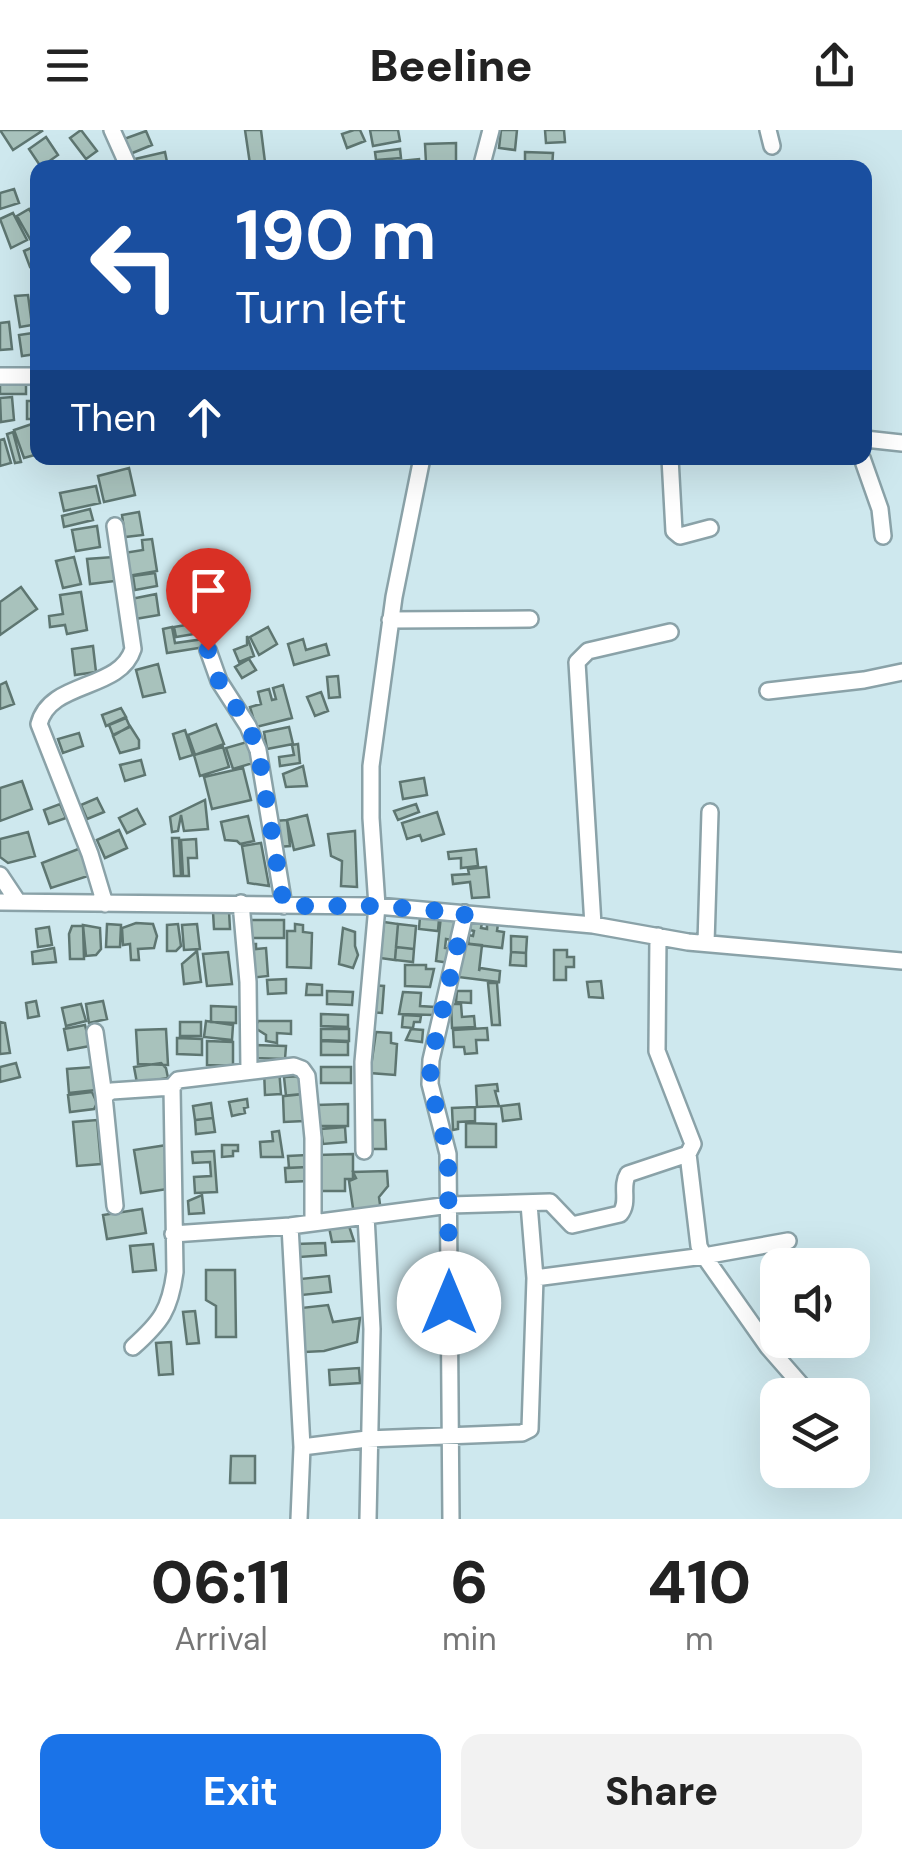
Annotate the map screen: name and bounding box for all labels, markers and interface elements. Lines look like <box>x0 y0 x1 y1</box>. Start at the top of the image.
text: Beeline <box>369 36 533 95</box>
icon: menu <box>40 38 95 93</box>
icon: share <box>807 38 862 93</box>
text: 190 m <box>235 190 437 281</box>
icon: left <box>70 200 200 330</box>
text: Turn left <box>235 278 407 337</box>
icon: ahead <box>177 390 232 445</box>
text: Then <box>70 393 157 443</box>
pin <box>166 548 251 651</box>
icon: arrive <box>181 563 236 618</box>
map controls <box>760 1248 870 1488</box>
button: sound <box>760 1248 870 1358</box>
position arrow <box>397 1251 501 1355</box>
button: layers <box>760 1378 870 1488</box>
text: 06:11 <box>151 1543 291 1622</box>
text: 6 <box>450 1543 488 1622</box>
text: 410 <box>647 1543 751 1622</box>
text: Arrival <box>174 1618 268 1660</box>
text: min <box>442 1618 497 1660</box>
text: m <box>685 1618 714 1660</box>
button: Exit <box>40 1734 441 1849</box>
button: Share <box>461 1734 862 1849</box>

